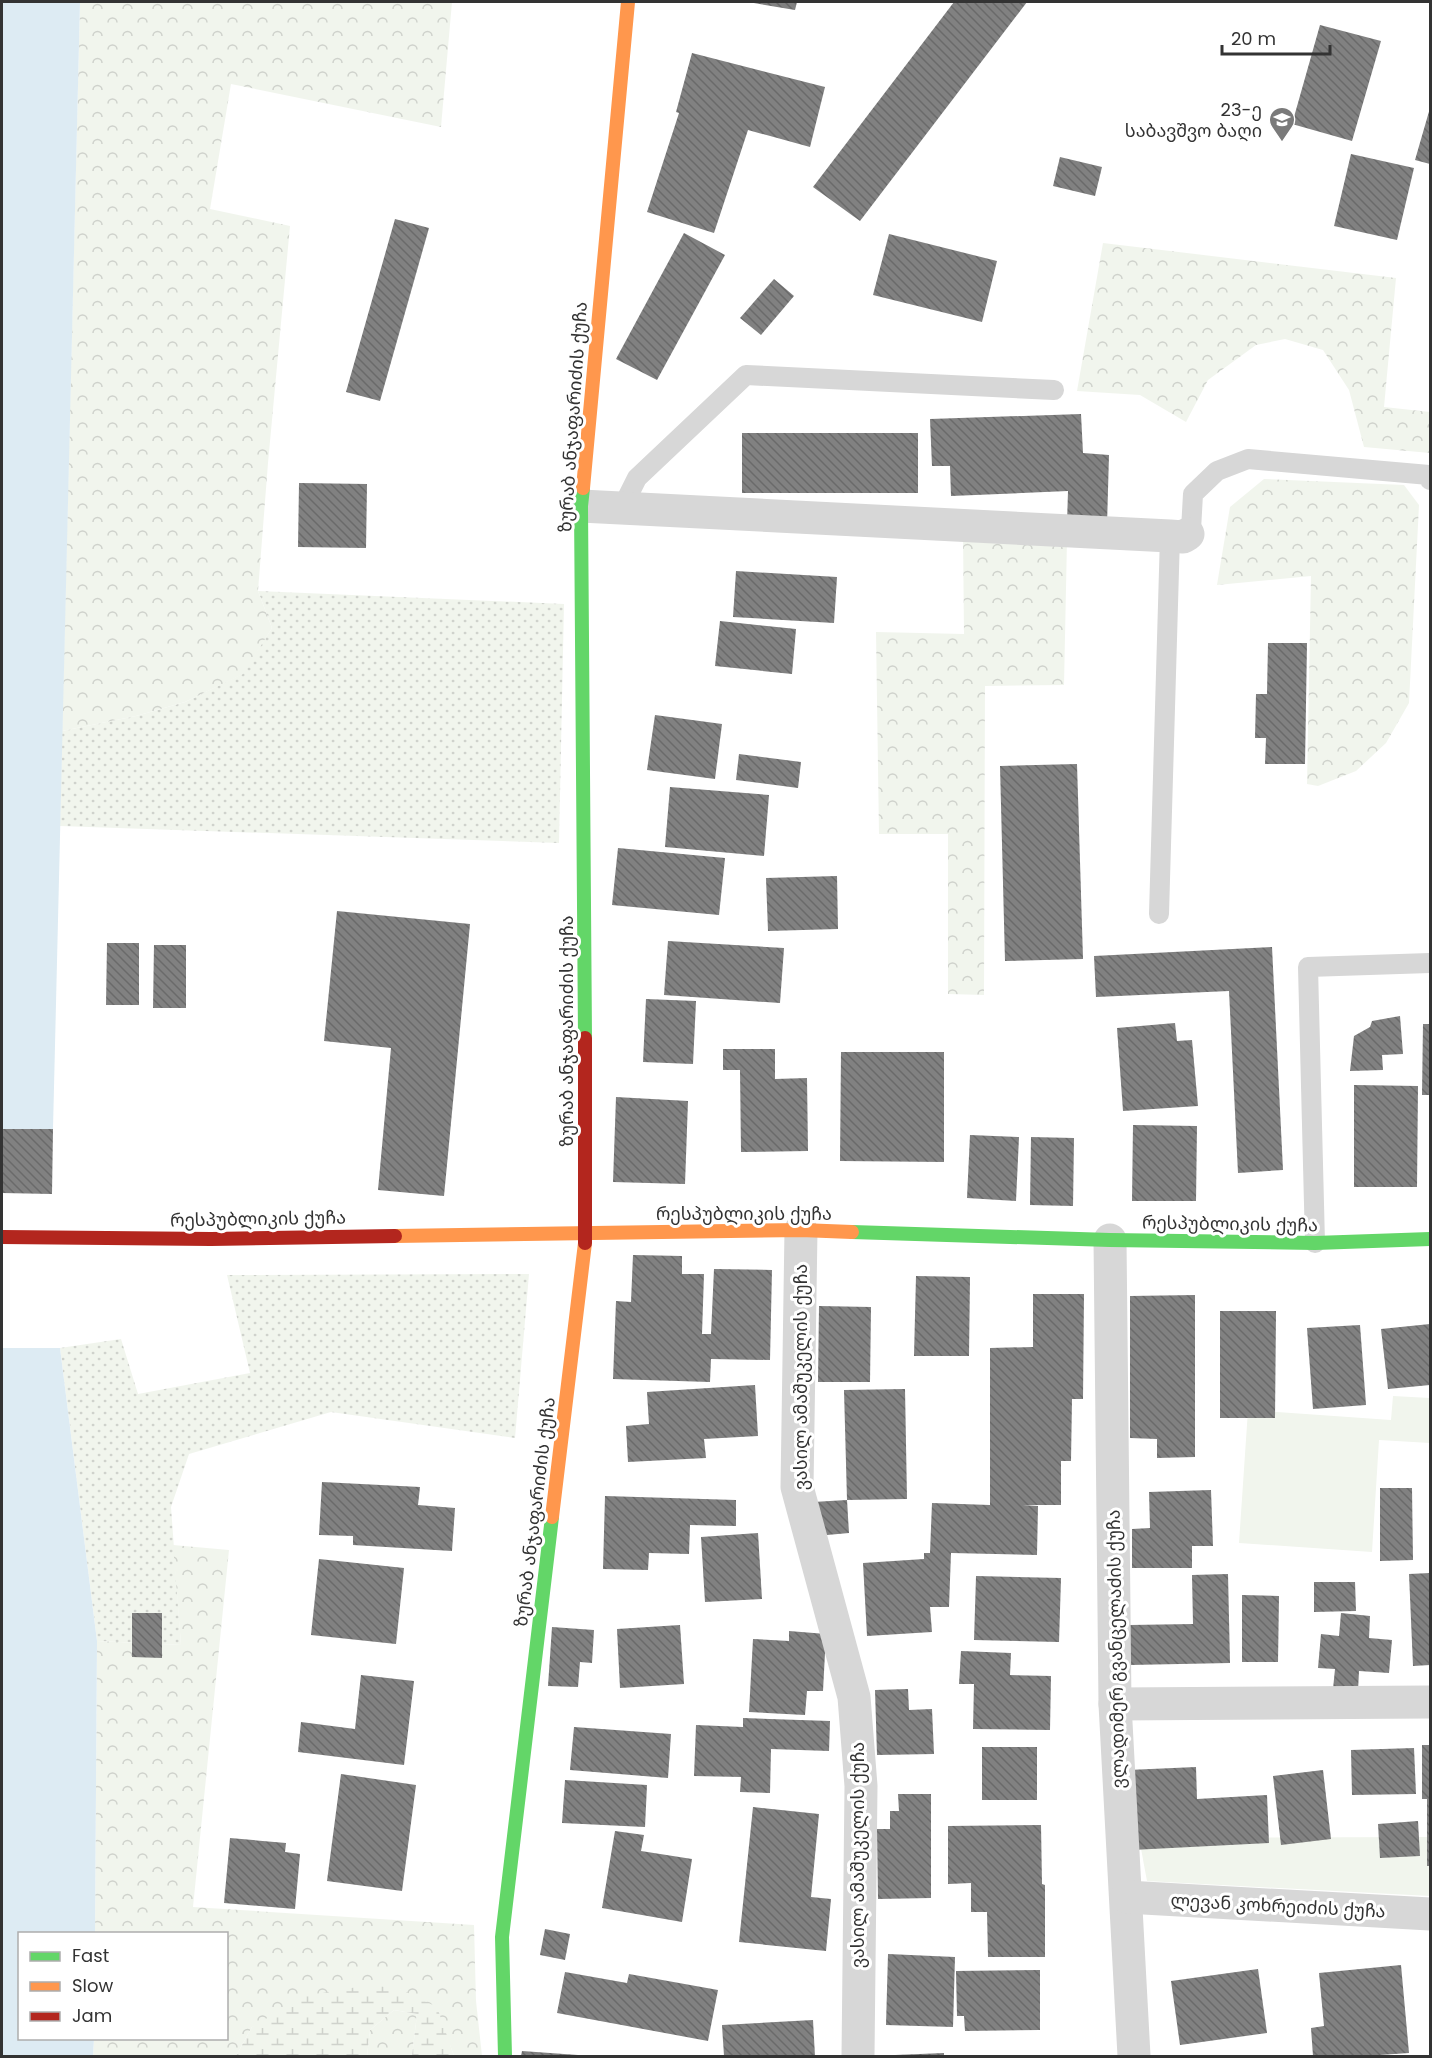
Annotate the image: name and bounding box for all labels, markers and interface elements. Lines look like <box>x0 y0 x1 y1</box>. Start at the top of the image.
scale bar <box>1222 18 1330 56</box>
text: 20 m <box>1231 26 1276 51</box>
place label: 23-ე საბავშვო ბაღი <box>1125 97 1262 143</box>
school or university icon: 23-ე საბავშვო ბაღი <box>1267 105 1297 143</box>
street label: ზურაბ ანჯაფარიძის ქუჩა <box>552 301 593 533</box>
street label: ზურაბ ანჯაფარიძის ქუჩა <box>554 915 579 1147</box>
street label: რესპუბლიკის ქუჩა <box>656 1201 832 1226</box>
street label: რესპუბლიკის ქუჩა <box>170 1204 346 1233</box>
street label: რესპუბლიკის ქუჩა <box>1142 1209 1318 1238</box>
street label: ვასილ ამაშუკელის ქუჩა <box>788 1264 813 1490</box>
street label: ზურაბ ანჯაფარიძის ქუჩა <box>508 1396 561 1628</box>
street label: ვლადიმერ გვანცელაძის ქუჩა <box>1101 1509 1130 1789</box>
street label: ვასილ ამაშუკელის ქუჩა <box>845 1742 870 1968</box>
street label: ლევან კოხრეიძის ქუჩა <box>1170 1887 1386 1924</box>
legend <box>18 1932 228 2040</box>
text: Fast <box>72 1943 109 1968</box>
text: Slow <box>72 1973 114 1998</box>
text: Jam <box>72 2003 112 2028</box>

